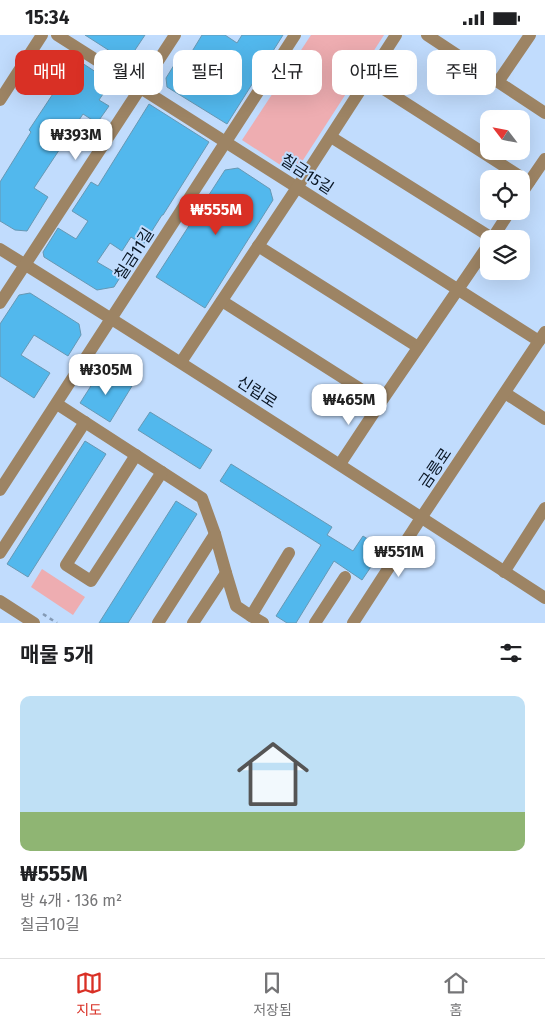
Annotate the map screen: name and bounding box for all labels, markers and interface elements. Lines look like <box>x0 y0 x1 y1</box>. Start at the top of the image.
text: 15:34 <box>25 6 69 29</box>
chip: 매매 <box>15 50 84 95</box>
chip: 월세 <box>94 50 163 95</box>
chip: 필터 <box>173 50 242 95</box>
chip: 신규 <box>252 50 322 95</box>
chip: 아파트 <box>332 50 417 95</box>
chip: 주택 <box>427 50 496 95</box>
north arrow <box>480 110 530 160</box>
map controls <box>480 110 530 280</box>
pin: ₩393M <box>41 119 111 161</box>
text: ₩393M <box>50 125 102 144</box>
street label: 칠금15길 <box>277 150 337 198</box>
button: locate <box>480 170 530 220</box>
pin: ₩555M <box>181 193 251 236</box>
text: ₩555M <box>190 200 242 219</box>
street label: 칠금11길 <box>110 225 158 283</box>
button: layers <box>480 230 530 280</box>
pin: ₩305M <box>71 353 141 396</box>
text: ₩305M <box>80 360 132 379</box>
street label: 신립로 <box>233 372 281 412</box>
pin: ₩465M <box>314 383 384 426</box>
text: ₩465M <box>323 390 375 409</box>
street label: 금릉로 <box>415 444 455 492</box>
pin: ₩551M <box>364 535 434 578</box>
text: ₩551M <box>374 542 424 561</box>
icon: filters <box>497 639 525 667</box>
text: 매물 5개 <box>20 642 94 668</box>
icon: home <box>228 729 318 819</box>
text: ₩555M <box>20 861 88 887</box>
text: 방 4개 · 136 m² <box>20 891 122 910</box>
text: 칠금10길 <box>20 915 80 934</box>
tab: 지도 <box>75 969 103 1019</box>
tab: 저장됨 <box>253 969 292 1019</box>
tab: 홈 <box>442 969 470 1019</box>

